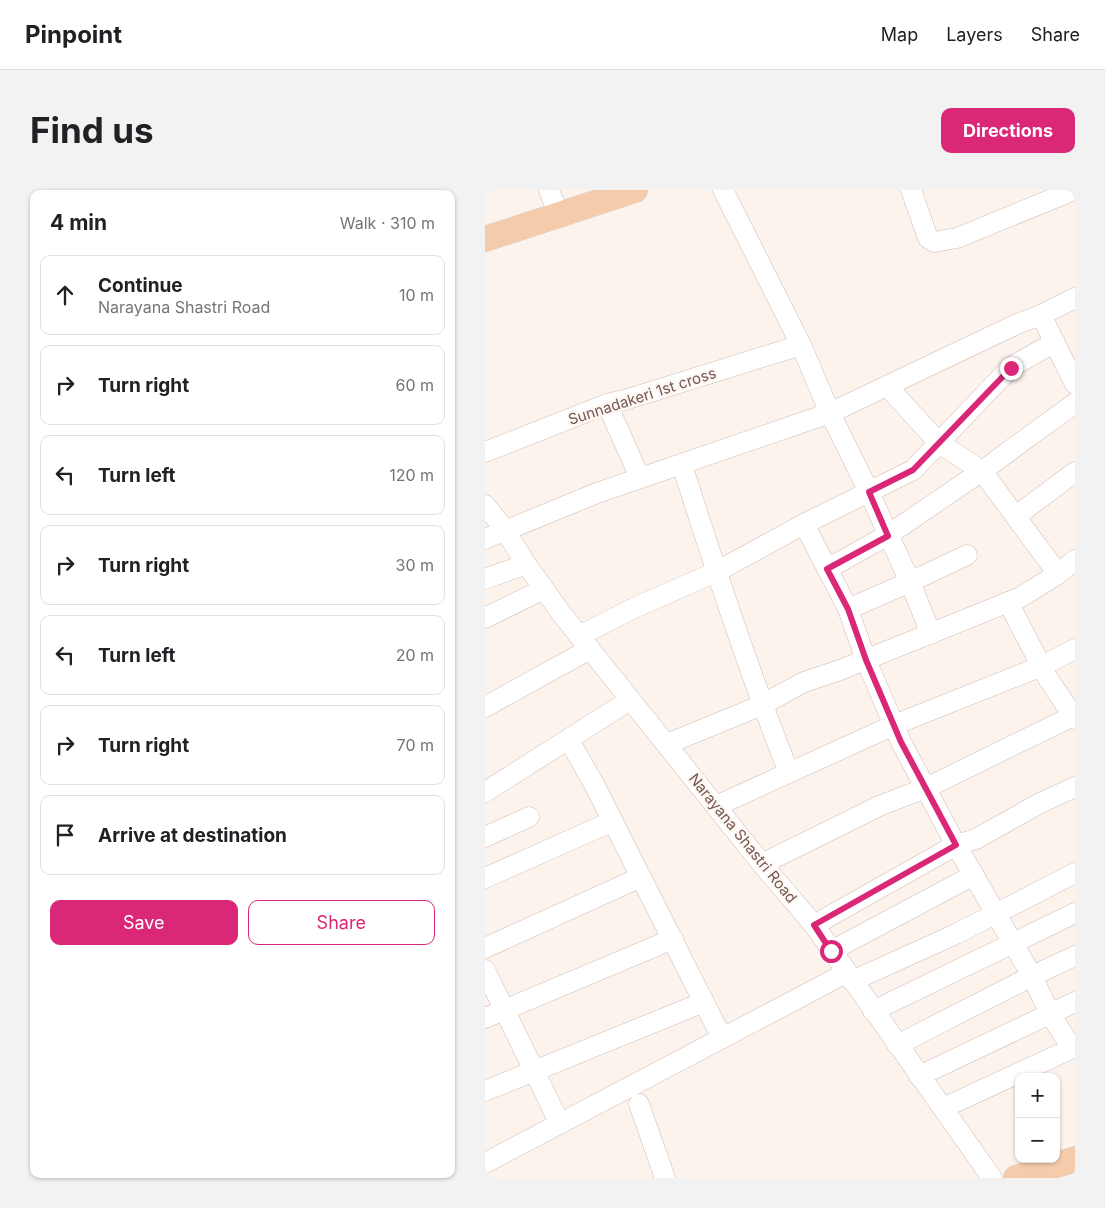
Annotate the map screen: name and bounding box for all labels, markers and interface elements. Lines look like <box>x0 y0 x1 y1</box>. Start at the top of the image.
text: Pinpoint <box>25 20 122 49</box>
text: Map <box>881 24 918 45</box>
text: Layers <box>946 24 1003 45</box>
text: Share <box>1031 24 1080 45</box>
button: Directions <box>941 108 1075 153</box>
text: Find us <box>30 109 154 151</box>
text: 4 min <box>50 210 107 235</box>
text: Walk · 310 m <box>340 213 435 233</box>
text: Continue <box>98 274 183 297</box>
icon: ahead <box>51 281 79 309</box>
text: 10 m <box>399 285 434 305</box>
text: Narayana Shastri Road <box>98 297 270 317</box>
route end <box>1000 357 1023 380</box>
street label: Sunnadakeri 1st cross <box>566 363 719 429</box>
icon: right <box>51 371 79 399</box>
text: Turn right <box>98 374 189 397</box>
text: 60 m <box>395 375 434 395</box>
icon: left <box>51 461 79 489</box>
text: Turn left <box>98 464 176 487</box>
text: 120 m <box>389 465 434 485</box>
icon: right <box>51 551 79 579</box>
text: Turn right <box>98 554 189 577</box>
text: 30 m <box>396 555 434 575</box>
icon: left <box>51 641 79 669</box>
text: Turn left <box>98 644 176 667</box>
text: 20 m <box>396 645 434 665</box>
icon: right <box>51 731 79 759</box>
text: Turn right <box>98 734 189 757</box>
text: 70 m <box>397 735 434 755</box>
street label: Narayana Shastri Road <box>685 769 801 907</box>
icon: arrive <box>51 821 79 849</box>
text: Arrive at destination <box>98 824 287 847</box>
button: Save <box>50 900 238 945</box>
button: Share <box>248 900 435 945</box>
route start <box>820 940 843 963</box>
map controls <box>1015 1073 1060 1163</box>
button: + <box>1015 1073 1060 1118</box>
button: − <box>1015 1118 1060 1163</box>

